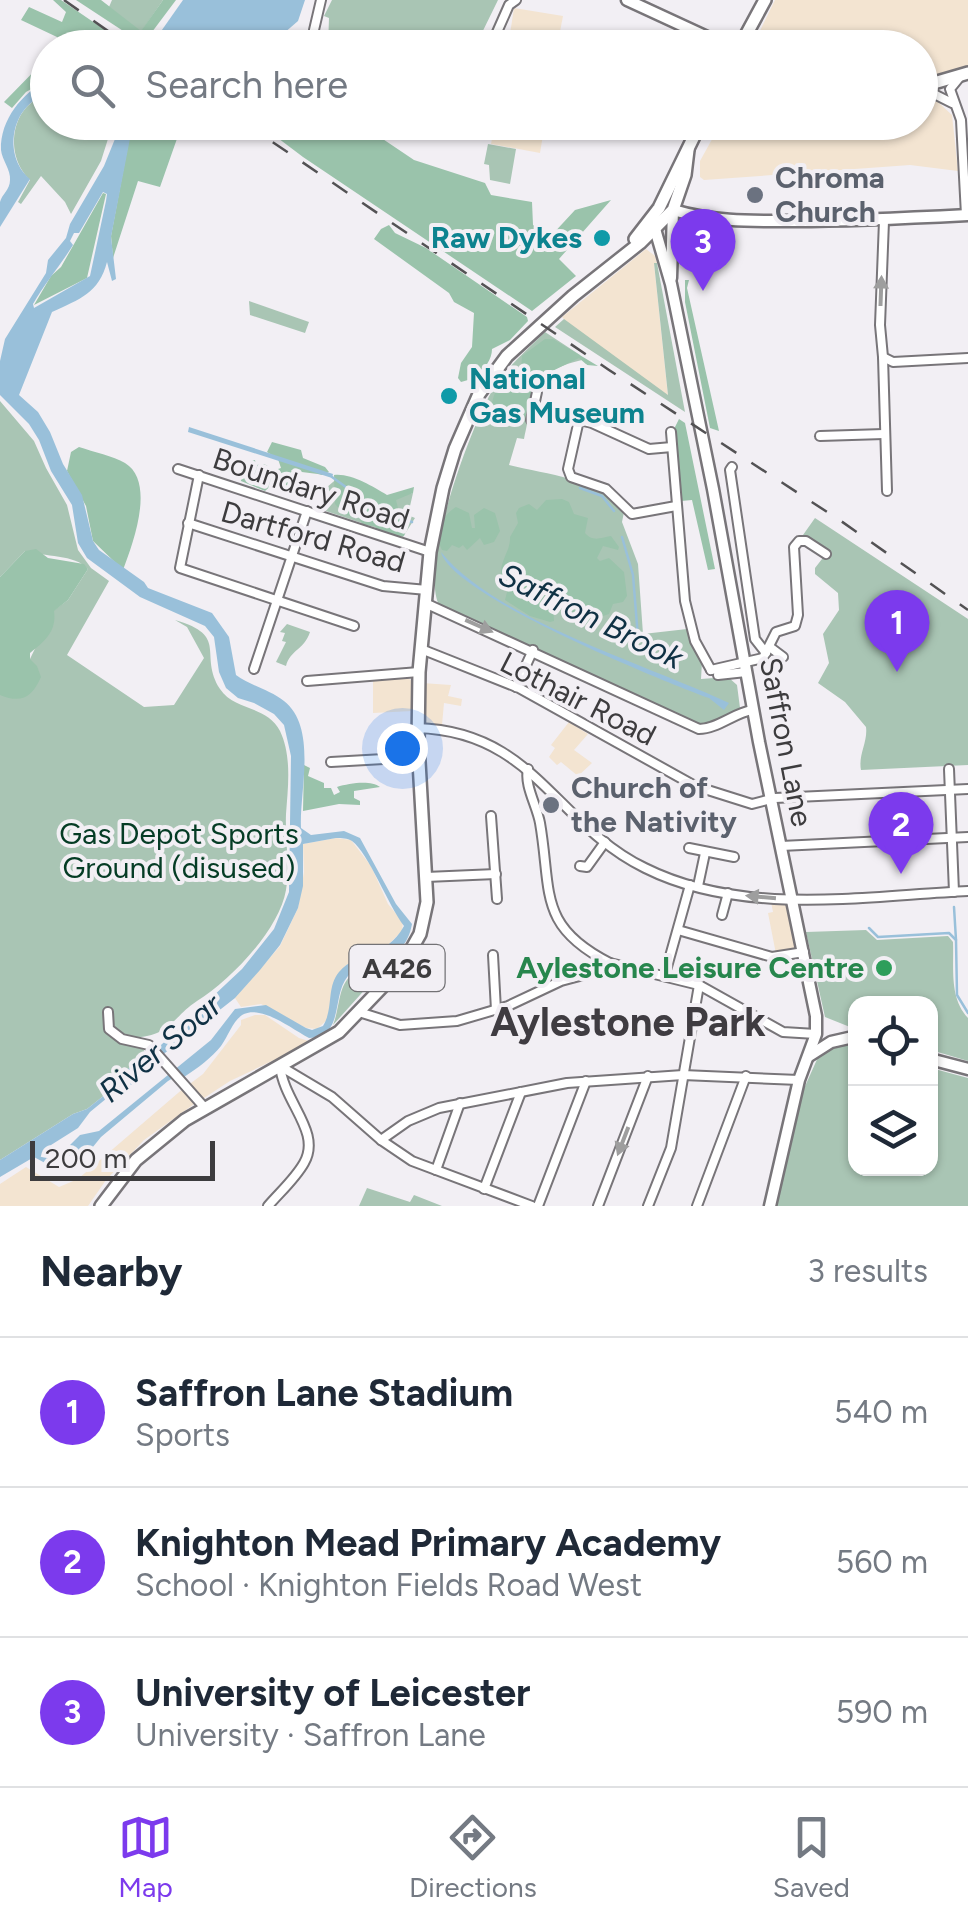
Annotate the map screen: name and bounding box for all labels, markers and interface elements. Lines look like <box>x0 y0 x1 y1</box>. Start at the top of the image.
search box <box>30 30 938 140</box>
icon: search <box>65 58 120 113</box>
text: Search here <box>145 62 348 108</box>
place label: Chroma Church <box>775 159 885 230</box>
marker: Chroma Church <box>744 184 766 206</box>
pin: 3 <box>670 208 736 291</box>
place label: Raw Dykes <box>431 219 582 256</box>
marker: Raw Dykes <box>591 227 613 249</box>
one-way arrow <box>873 274 889 306</box>
place label: National Gas Museum <box>469 360 645 431</box>
marker: National Gas Museum <box>438 385 460 407</box>
street label: Boundary Road <box>208 439 414 538</box>
street label: Dartford Road <box>217 493 410 580</box>
water label: Saffron Brook <box>493 555 691 678</box>
pin: 1 <box>864 590 930 672</box>
one-way arrow <box>464 618 494 634</box>
street label: Lothair Road <box>494 643 662 754</box>
street label: Saffron Lane <box>752 654 821 830</box>
your location <box>377 723 428 774</box>
place label: Church of the Nativity <box>571 769 738 840</box>
pin: 2 <box>868 792 934 874</box>
marker: Church of the Nativity <box>540 794 562 816</box>
park label: Gas Depot Sports Ground (disused) <box>59 815 299 886</box>
one-way arrow <box>744 889 776 905</box>
road number: A426 <box>350 945 444 991</box>
place label: Aylestone Leisure Centre <box>516 949 864 986</box>
marker: Aylestone Leisure Centre <box>873 957 895 979</box>
water label: River Soar <box>91 985 230 1110</box>
map controls <box>848 996 938 1176</box>
button: locate <box>848 996 938 1086</box>
district label: Aylestone Park <box>490 998 766 1046</box>
button: layers <box>848 1086 938 1176</box>
one-way arrow <box>615 1126 630 1156</box>
scale bar <box>30 1136 215 1180</box>
text: 200 m <box>45 1141 127 1175</box>
text: Nearby <box>40 1246 182 1297</box>
text: 3 results <box>808 1252 928 1290</box>
text: Saffron Lane Stadium <box>135 1370 513 1416</box>
text: 1 <box>66 1393 79 1431</box>
text: 540 m <box>834 1393 928 1431</box>
text: Sports <box>135 1416 230 1454</box>
text: Knighton Mead Primary Academy <box>135 1520 721 1566</box>
text: 2 <box>63 1543 82 1581</box>
text: 560 m <box>836 1543 928 1581</box>
text: School · Knighton Fields Road West <box>135 1566 642 1604</box>
text: University of Leicester <box>135 1670 531 1716</box>
text: 3 <box>64 1693 81 1731</box>
text: 590 m <box>836 1693 928 1731</box>
text: University · Saffron Lane <box>135 1716 486 1754</box>
tab: Map <box>118 1810 173 1904</box>
tab: Directions <box>409 1810 537 1904</box>
tab: Saved <box>773 1810 850 1904</box>

